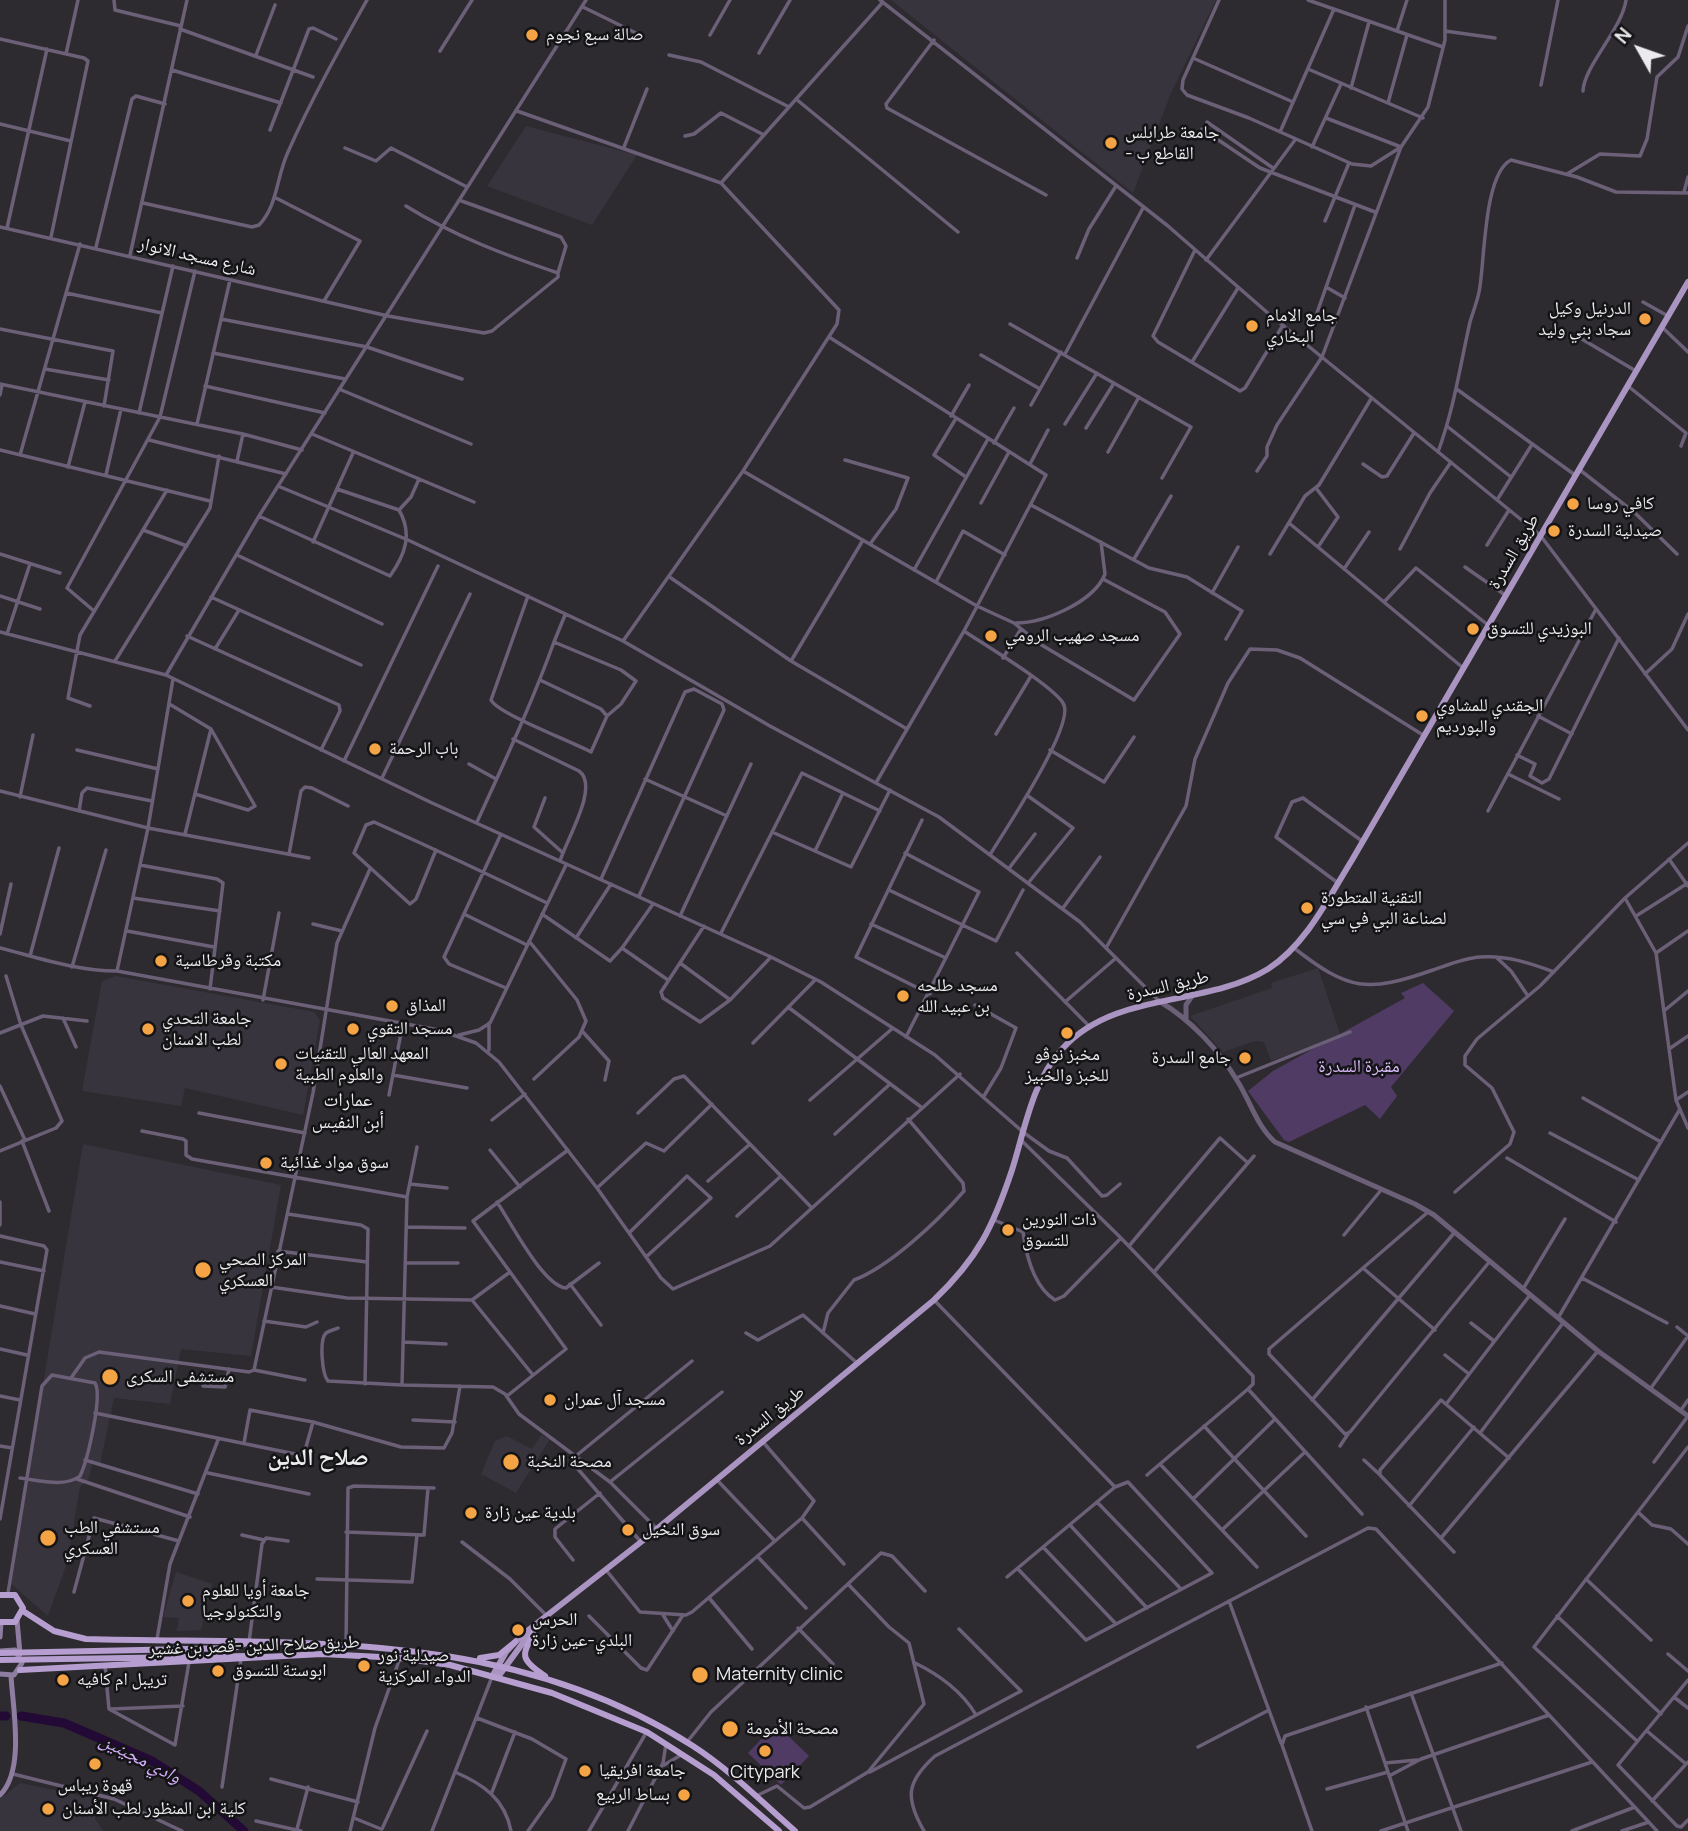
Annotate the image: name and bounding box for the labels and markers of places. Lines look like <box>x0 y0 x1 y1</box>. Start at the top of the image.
place label: صالة سبع نجوم <box>546 24 644 46</box>
marker: صالة سبع نجوم <box>524 27 540 43</box>
place label: جامعة طرابلس - القاطع ب <box>1125 122 1219 164</box>
marker: جامعة طرابلس - القاطع ب <box>1103 135 1119 151</box>
place label: الدرنيل وكيل سجاد بني وليد <box>1538 298 1631 340</box>
place label: جامع الامام البخاري <box>1266 305 1338 348</box>
marker: الدرنيل وكيل سجاد بني وليد <box>1637 311 1653 327</box>
marker: جامع الامام البخاري <box>1244 318 1260 334</box>
place label: كافي روسا <box>1587 493 1654 515</box>
marker: كافي روسا <box>1565 496 1581 512</box>
place label: صيدلية السدرة <box>1568 520 1662 542</box>
marker: صيدلية السدرة <box>1546 523 1562 539</box>
place label: البوزيدي للتسوق <box>1487 618 1592 640</box>
marker: البوزيدي للتسوق <box>1465 621 1481 637</box>
place label: مسجد صهيب الرومي <box>1005 625 1139 647</box>
marker: مسجد صهيب الرومي <box>983 628 999 644</box>
place label: الجقندي للمشاوي والبورديم <box>1436 695 1543 738</box>
marker: الجقندي للمشاوي والبورديم <box>1414 708 1430 724</box>
place label: باب الرحمة <box>389 738 458 760</box>
marker: باب الرحمة <box>367 741 383 757</box>
place label: التقنية المتطورة لصناعة البي في سي <box>1321 887 1447 930</box>
marker: التقنية المتطورة لصناعة البي في سي <box>1299 900 1315 916</box>
place label: مكتبة وقرطاسية <box>175 950 281 972</box>
marker: مكتبة وقرطاسية <box>153 953 169 969</box>
place label: مسجد طلحه بن عبيد الله <box>917 975 998 1018</box>
marker: مسجد طلحه بن عبيد الله <box>895 988 911 1004</box>
place label: المذاق <box>406 995 446 1017</box>
marker: المذاق <box>384 998 400 1014</box>
place label: جامعة التحدي لطب الاسنان <box>162 1008 252 1050</box>
place label: مسجد التقوي <box>367 1018 452 1040</box>
marker: جامعة التحدي لطب الاسنان <box>140 1021 156 1037</box>
marker: مسجد التقوي <box>345 1021 361 1037</box>
marker: مخبز نوڤو للخبز والخبيز <box>1059 1025 1075 1041</box>
place label: المعهد العالي للتقنيات والعلوم الطبية <box>295 1043 429 1086</box>
place label: مخبز نوڤو للخبز والخبيز <box>1025 1044 1109 1086</box>
place label: جامع السدرة <box>1152 1047 1231 1069</box>
marker: جامع السدرة <box>1237 1050 1253 1066</box>
marker: المعهد العالي للتقنيات والعلوم الطبية <box>273 1056 289 1072</box>
place label: سوق مواد غذائية <box>280 1152 389 1174</box>
marker: سوق مواد غذائية <box>258 1155 274 1171</box>
place label: ذات النورين للتسوق <box>1022 1209 1097 1252</box>
marker: ذات النورين للتسوق <box>1000 1222 1016 1238</box>
place label: المركز الصحي العسكري <box>219 1249 307 1292</box>
marker: المركز الصحي العسكري <box>193 1260 213 1280</box>
place label: مستشفى السكرى <box>126 1366 234 1388</box>
marker: مستشفى السكرى <box>100 1367 120 1387</box>
place label: مسجد آل عمران <box>564 1389 665 1411</box>
marker: مسجد آل عمران <box>542 1392 558 1408</box>
place label: مصحة النخبة <box>527 1451 612 1473</box>
marker: مصحة النخبة <box>501 1452 521 1472</box>
place label: بلدية عين زارة <box>485 1502 576 1524</box>
marker: بلدية عين زارة <box>463 1505 479 1521</box>
place label: مستشفي الطب العسكري <box>64 1517 160 1560</box>
place label: سوق النخيل <box>642 1519 720 1541</box>
marker: سوق النخيل <box>620 1522 636 1538</box>
marker: مستشفي الطب العسكري <box>38 1528 58 1548</box>
place label: جامعة أويا للعلوم والتكنولوجيا <box>202 1580 310 1622</box>
marker: جامعة أويا للعلوم والتكنولوجيا <box>180 1593 196 1609</box>
place label: الحرس البلدي-عين زارة <box>532 1609 632 1652</box>
marker: الحرس البلدي-عين زارة <box>510 1622 526 1638</box>
place label: صيدلية نور الدواء المركزية <box>378 1645 471 1688</box>
marker: صيدلية نور الدواء المركزية <box>356 1658 372 1674</box>
place label: ابوستة للتسوق <box>232 1660 326 1682</box>
marker: ابوستة للتسوق <box>210 1663 226 1679</box>
place label: Maternity clinic <box>716 1664 843 1686</box>
marker: Maternity clinic <box>690 1665 710 1685</box>
place label: تريبل ام كافيه <box>77 1669 167 1691</box>
marker: تريبل ام كافيه <box>55 1672 71 1688</box>
place label: مصحة الأمومة <box>746 1718 839 1740</box>
marker: مصحة الأمومة <box>720 1719 740 1739</box>
marker: Citypark <box>757 1743 773 1759</box>
marker: قهوة ريباس <box>87 1756 103 1772</box>
place label: جامعة افريقيا <box>599 1760 686 1782</box>
place label: Citypark <box>730 1762 800 1784</box>
marker: جامعة افريقيا <box>577 1763 593 1779</box>
place label: قهوة ريباس <box>58 1775 132 1797</box>
place label: بساط الربيع <box>596 1784 670 1806</box>
marker: بساط الربيع <box>676 1787 692 1803</box>
place label: كلية ابن المنظور لطب الأسنان <box>62 1798 246 1820</box>
marker: كلية ابن المنظور لطب الأسنان <box>40 1801 56 1817</box>

